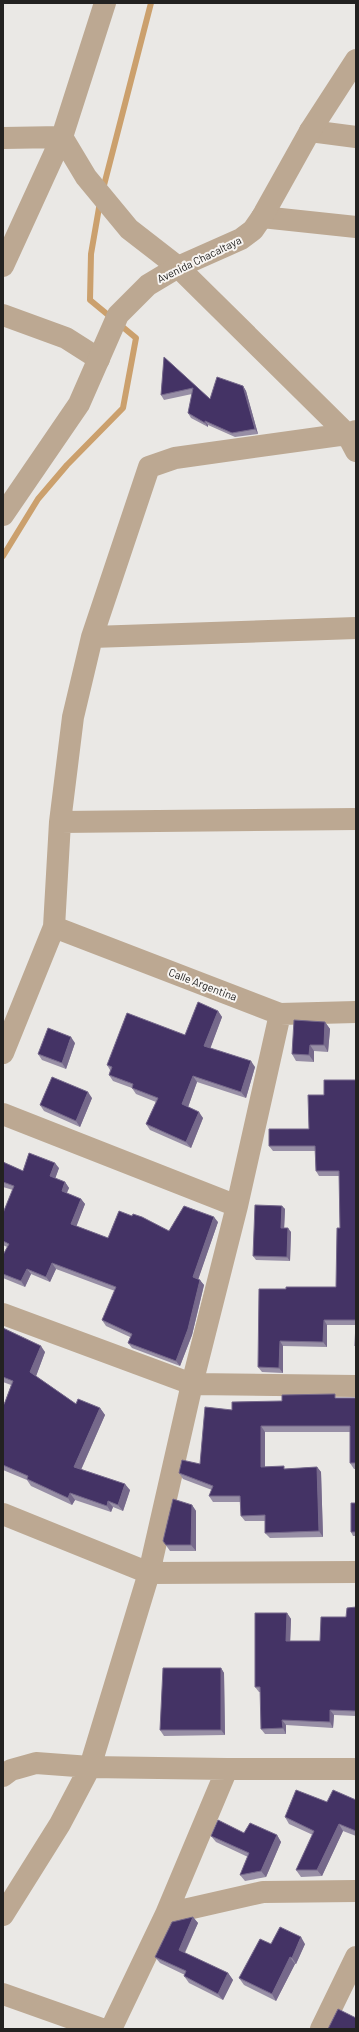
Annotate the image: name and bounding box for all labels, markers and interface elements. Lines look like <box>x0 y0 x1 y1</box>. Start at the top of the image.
street label: Avenida Chacaltaya <box>155 233 243 285</box>
street label: Calle Argentina <box>167 965 239 1003</box>

